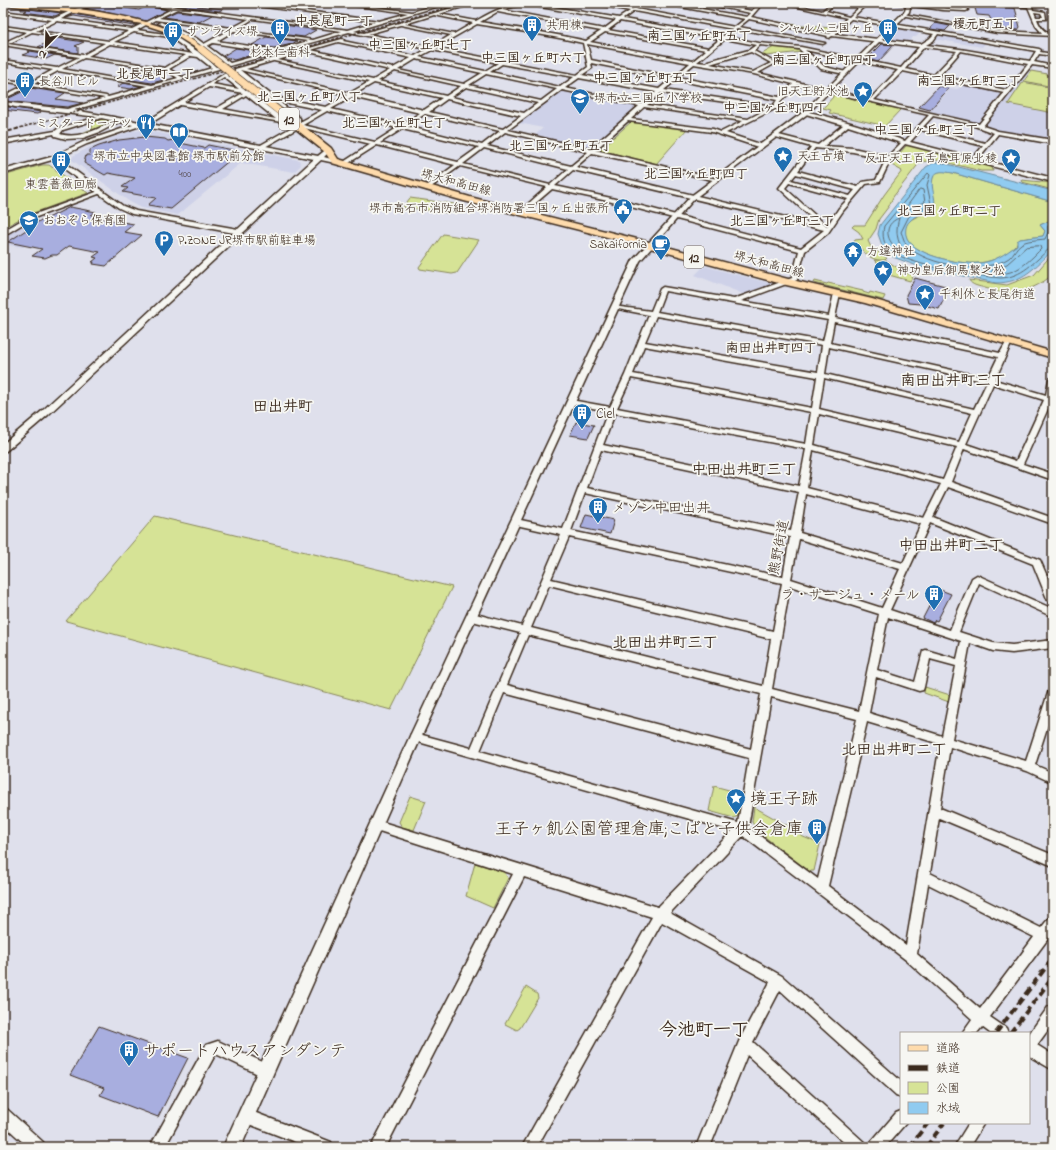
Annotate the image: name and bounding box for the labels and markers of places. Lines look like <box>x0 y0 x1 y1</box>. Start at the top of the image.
building icon: 共用棟 <box>521 14 543 42</box>
building icon: 杉本仁歯科 <box>269 17 291 45</box>
place label: 共用棟 <box>546 17 582 35</box>
building icon: シャルム三国ヶ丘 <box>877 17 899 45</box>
building icon: サンライズ堺 <box>162 20 184 48</box>
place label: シャルム三国ヶ丘 <box>778 20 874 38</box>
place label: サンライズ堺 <box>187 23 258 41</box>
place label: 杉本仁歯科 <box>250 44 310 62</box>
building icon: 長谷川ビル <box>14 70 36 98</box>
place label: 長谷川ビル <box>39 73 99 91</box>
place icon: 旧天王貯水池 <box>852 80 874 108</box>
place label: 旧天王貯水池 <box>777 83 849 101</box>
school or university icon: 堺市立三国丘小学校 <box>569 87 591 115</box>
place label: 堺市立三国丘小学校 <box>594 90 702 108</box>
restaurant icon: ミスタードーナツ <box>135 112 157 140</box>
place label: ミスタードーナツ <box>36 115 132 133</box>
library icon: 堺市立中央図書館 堺市駅前分館 <box>168 121 190 149</box>
place icon: 天王古墳 <box>772 145 794 173</box>
place icon: 反正天王百舌鳥耳原北稜 <box>1000 147 1022 175</box>
place label: 堺市立中央図書館 堺市駅前分館 <box>93 148 265 166</box>
place label: 天王古墳 <box>797 148 845 166</box>
building icon: 東雲薔薇回廊 <box>50 149 72 177</box>
place label: 反正天王百舌鳥耳原北稜 <box>865 150 997 168</box>
place label: 東雲薔薇回廊 <box>25 176 97 194</box>
public building icon: 堺市高石市消防組合堺消防署三国ヶ丘出張所 <box>612 197 634 225</box>
place label: 堺市高石市消防組合堺消防署三国ヶ丘出張所 <box>369 200 609 218</box>
school or university icon: おおぞら保育園 <box>18 209 40 237</box>
place label: おおぞら保育園 <box>43 212 127 230</box>
parking icon: P.ZONE JR堺市駅前駐車場 <box>153 229 175 257</box>
place label: P.ZONE JR堺市駅前駐車場 <box>178 232 316 250</box>
cafe icon: Sakaifornia <box>650 233 672 261</box>
place label: Sakaifornia <box>590 236 647 254</box>
temple icon: 方違神社 <box>842 240 864 268</box>
place label: 方違神社 <box>867 243 915 261</box>
place icon: 神功皇后御馬繋之松 <box>872 259 894 287</box>
place label: 神功皇后御馬繋之松 <box>897 262 1005 280</box>
place icon: 千利休と長尾街道 <box>914 283 936 311</box>
place label: 千利休と長尾街道 <box>939 286 1035 304</box>
building icon: Ciel <box>571 402 593 430</box>
place label: Ciel <box>596 404 615 425</box>
building icon: メゾン中田出井 <box>587 496 609 524</box>
place label: メゾン中田出井 <box>612 498 710 519</box>
building icon: ラ・サージュ・メール <box>923 583 945 611</box>
place label: ラ・サージュ・メール <box>781 585 920 606</box>
place icon: 境王子跡 <box>725 787 747 815</box>
place label: 境王子跡 <box>750 787 818 812</box>
place label: 王子ヶ飢公園管理倉庫;こばと子供会倉庫 <box>495 817 803 842</box>
building icon: 王子ヶ飢公園管理倉庫;こばと子供会倉庫 <box>806 817 828 845</box>
building icon: サポートハウスアンダンテ <box>118 1039 140 1067</box>
place label: サポートハウスアンダンテ <box>143 1039 346 1064</box>

